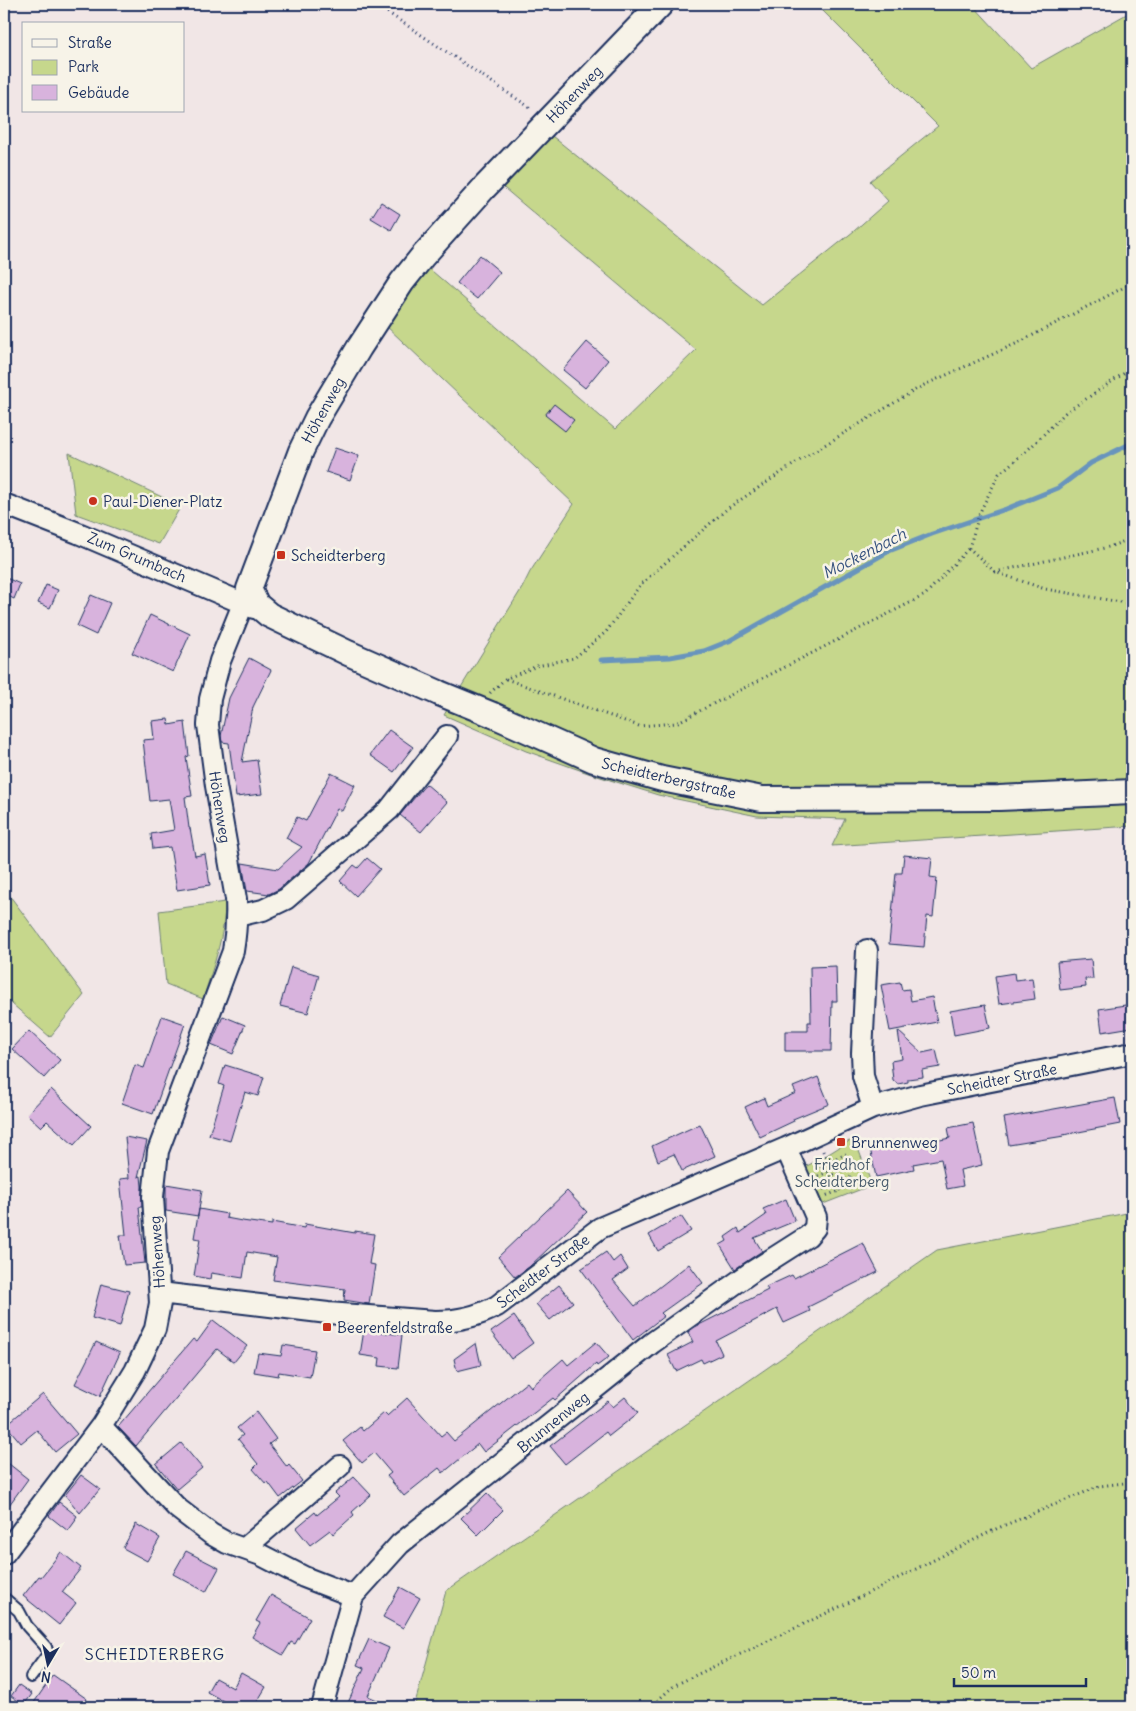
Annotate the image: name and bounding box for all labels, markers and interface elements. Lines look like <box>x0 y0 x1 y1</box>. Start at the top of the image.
legend <box>22 22 185 112</box>
text: Straße <box>68 33 112 52</box>
text: Park <box>68 57 99 76</box>
street label: Höhenweg <box>542 61 606 127</box>
text: Gebäude <box>68 83 129 102</box>
street label: Höhenweg <box>297 374 349 446</box>
place label: Paul-Diener-Platz <box>103 492 222 511</box>
marker: Paul-Diener-Platz <box>87 495 99 507</box>
water label: Mockenbach <box>819 523 910 583</box>
street label: Zum Grumbach <box>85 528 190 587</box>
place label: Scheidterberg <box>291 546 386 565</box>
marker: Scheidterberg <box>275 549 287 561</box>
street label: Scheidterbergstraße <box>600 753 738 803</box>
street label: Höhenweg <box>205 770 235 844</box>
street label: Scheidter Straße <box>945 1059 1059 1099</box>
place label: Brunnenweg <box>851 1133 938 1152</box>
marker: Brunnenweg <box>835 1136 847 1148</box>
park label: Friedhof Scheidterberg <box>795 1155 889 1191</box>
street label: Höhenweg <box>145 1215 169 1289</box>
street label: Scheidter Straße <box>493 1230 593 1312</box>
place label: Beerenfeldstraße <box>337 1318 453 1337</box>
marker: Beerenfeldstraße <box>321 1321 333 1333</box>
street label: Brunnenweg <box>513 1387 593 1457</box>
north arrow <box>22 1638 72 1688</box>
district label: SCHEIDTERBERG <box>85 1644 225 1664</box>
scale bar <box>954 1656 1086 1688</box>
text: 50 m <box>961 1663 996 1682</box>
text: N <box>40 1667 52 1686</box>

